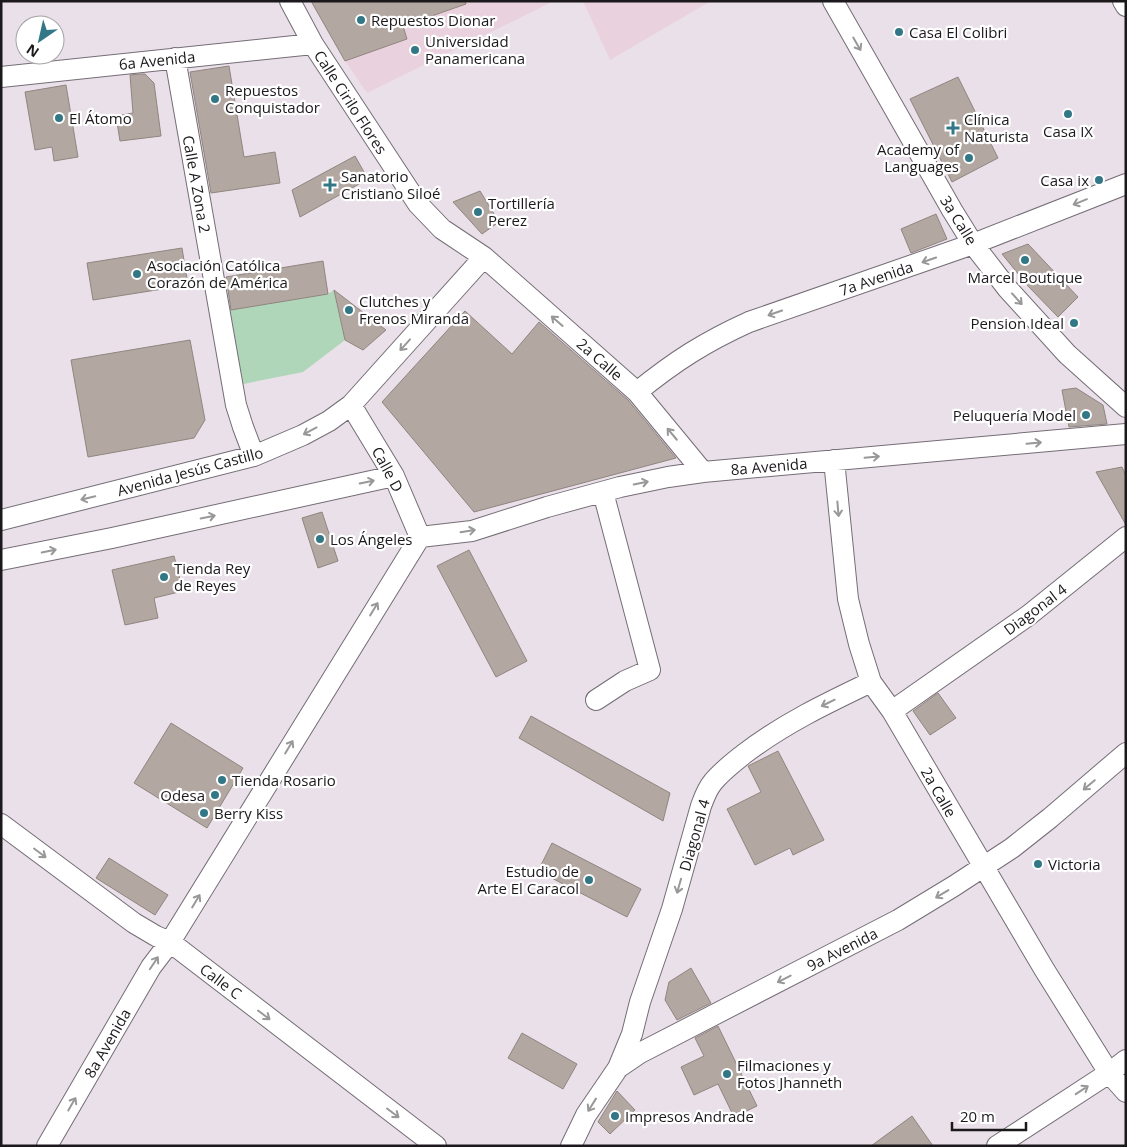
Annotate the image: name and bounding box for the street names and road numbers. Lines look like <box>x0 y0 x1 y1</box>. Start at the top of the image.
street label: 6a Avenida <box>118 46 196 74</box>
street label: Calle Cirilo Flores <box>310 46 392 158</box>
street label: Calle A Zona 2 <box>179 134 215 234</box>
street label: 3a Calle <box>936 192 982 248</box>
street label: 7a Avenida <box>836 256 916 300</box>
street label: 2a Calle <box>573 334 627 384</box>
street label: Avenida Jesús Castillo <box>115 442 265 500</box>
street label: Calle D <box>368 443 408 495</box>
street label: 8a Avenida <box>730 453 808 479</box>
street label: Diagonal 4 <box>999 579 1071 639</box>
street label: 2a Calle <box>917 763 961 821</box>
street label: Diagonal 4 <box>674 796 714 873</box>
street label: 9a Avenida <box>803 923 881 975</box>
street label: Calle C <box>196 959 246 1003</box>
street label: 8a Avenida <box>79 1005 135 1081</box>

